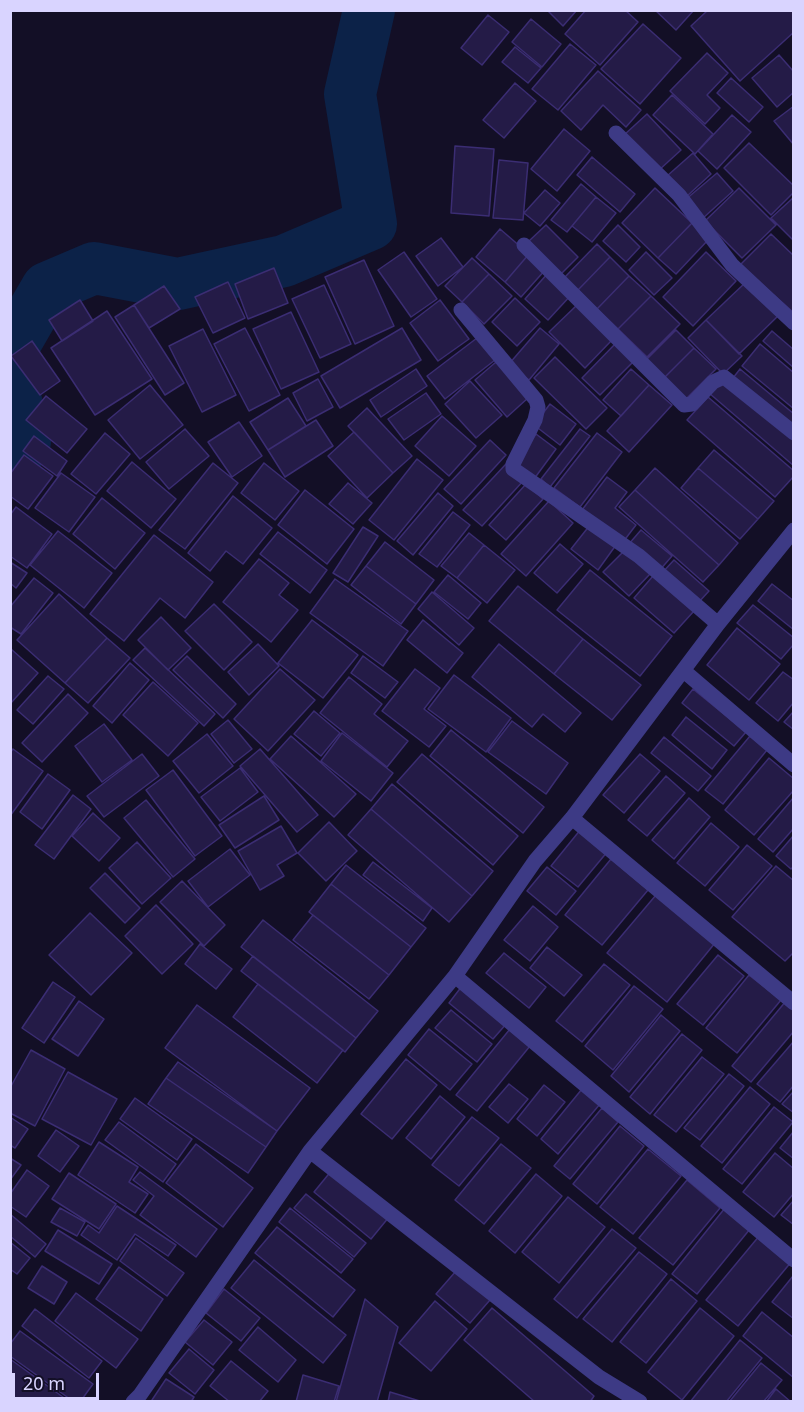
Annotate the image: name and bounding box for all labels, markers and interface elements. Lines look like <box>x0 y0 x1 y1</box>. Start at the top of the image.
scale bar <box>15 1361 102 1399</box>
text: 20 m <box>23 1371 65 1395</box>

